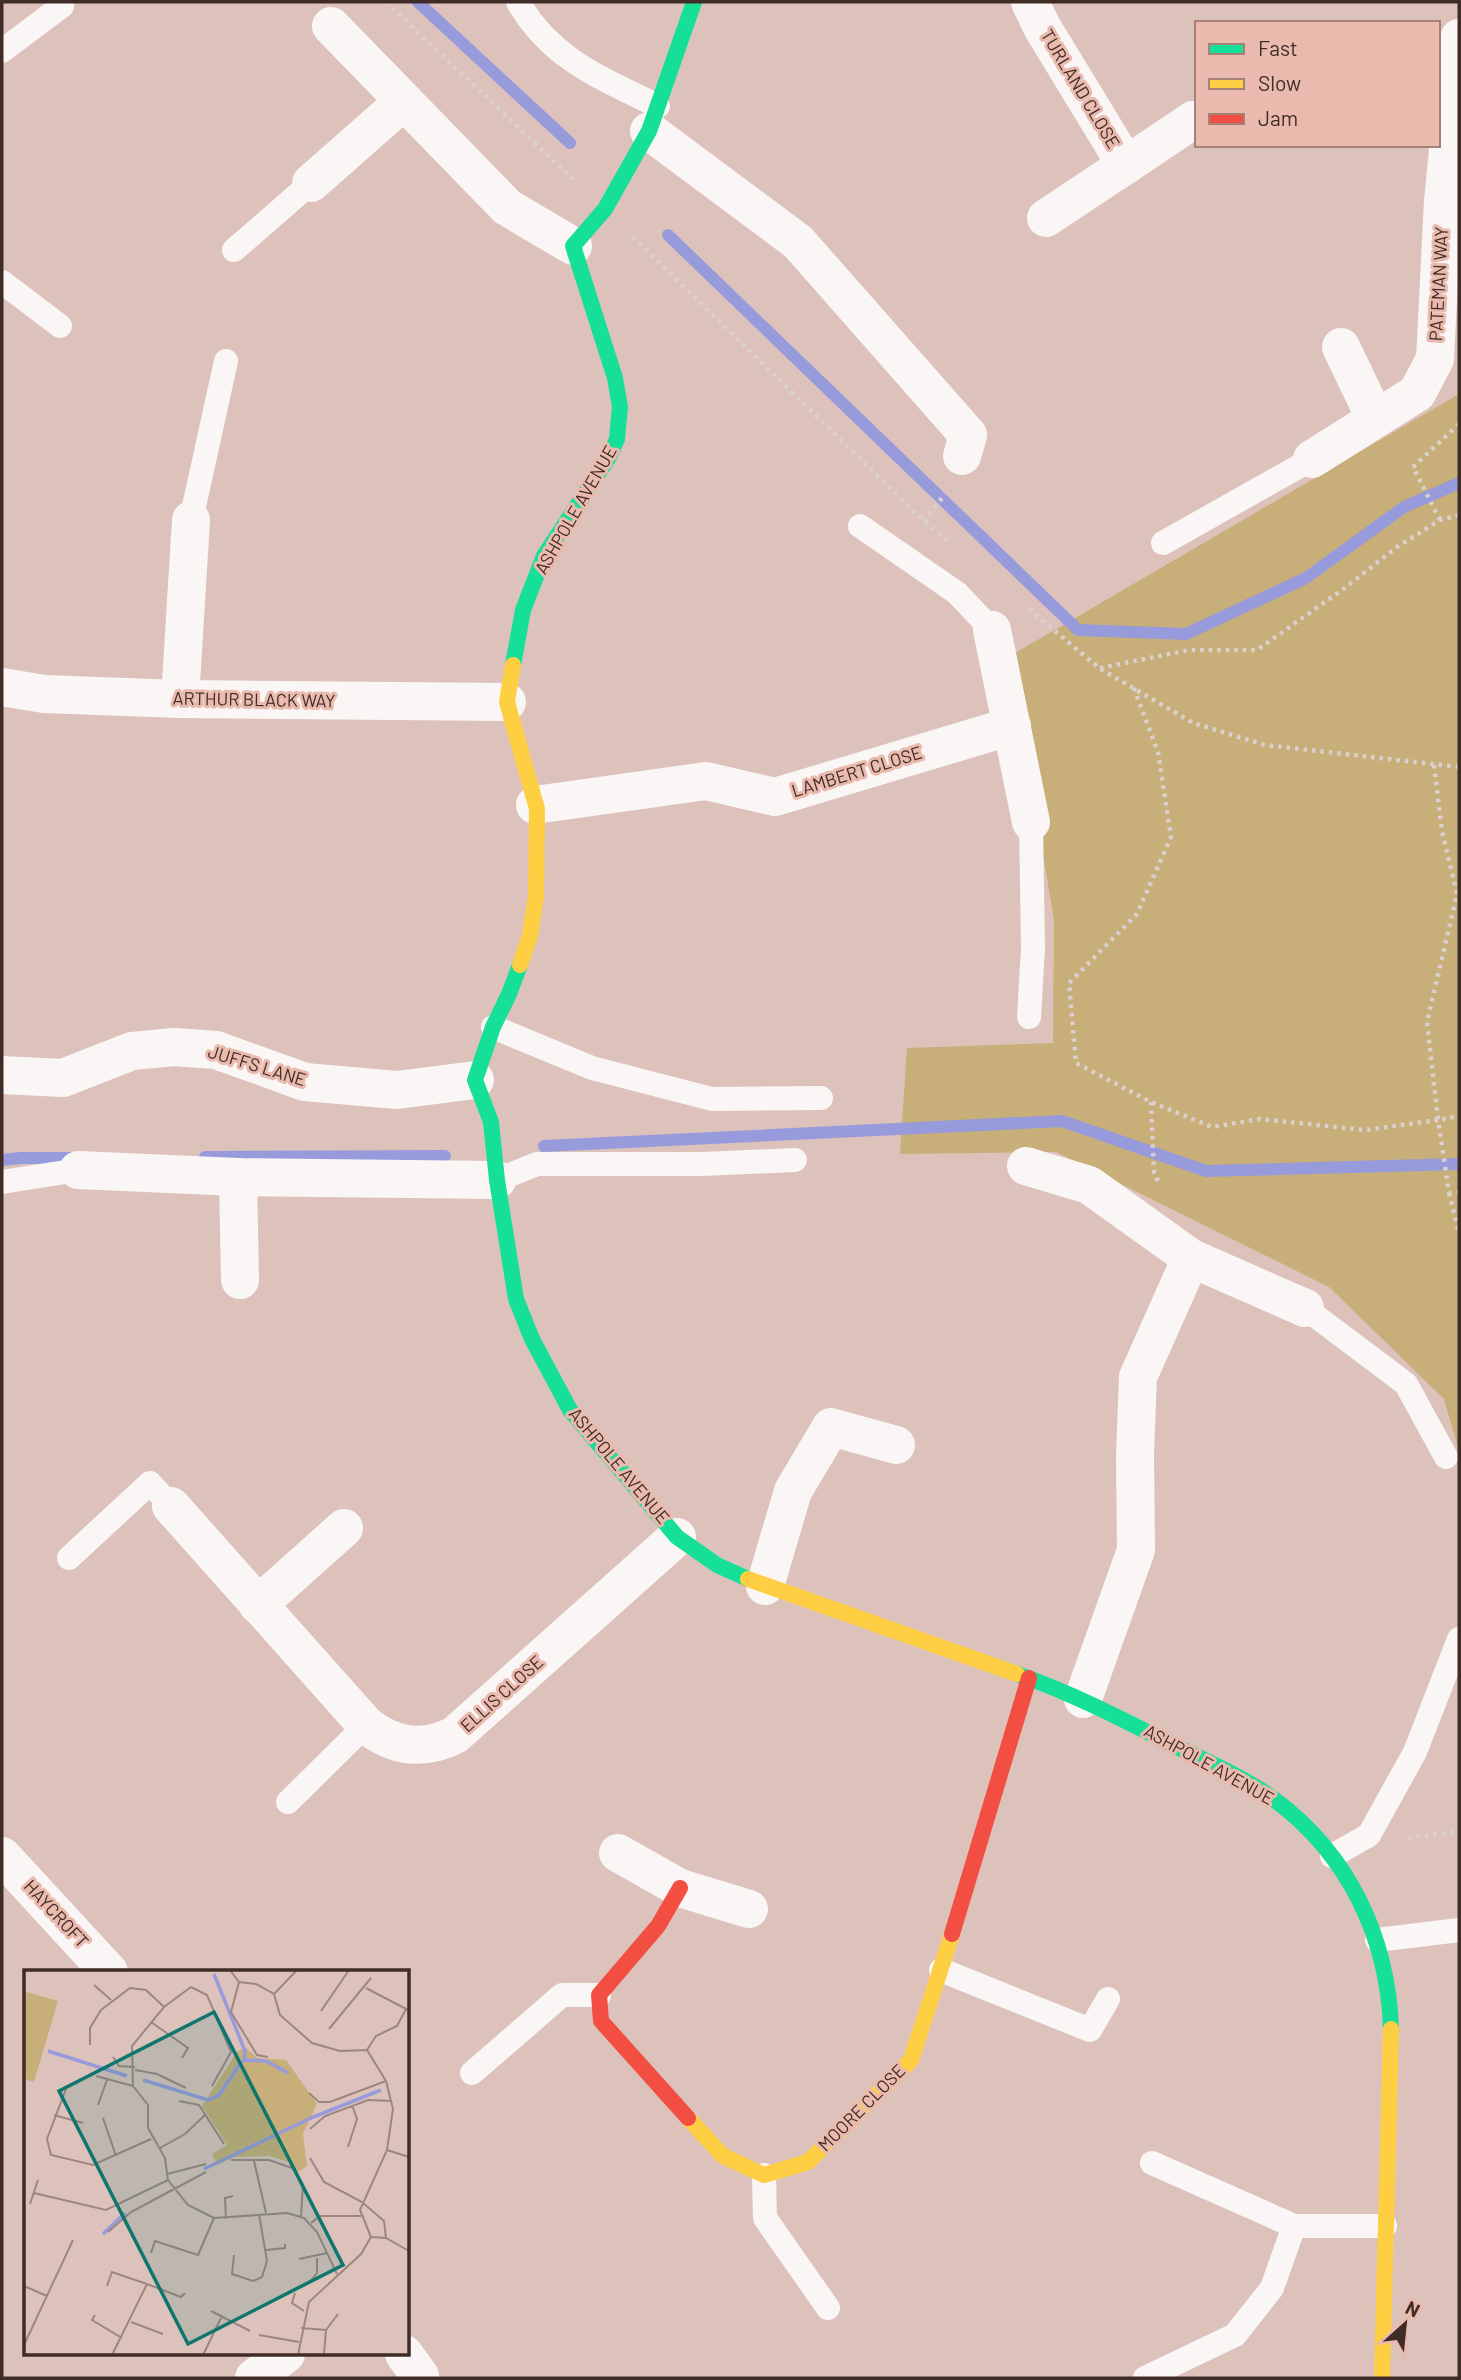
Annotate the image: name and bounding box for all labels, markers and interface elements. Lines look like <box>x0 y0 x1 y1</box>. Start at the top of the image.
legend <box>1195 21 1440 147</box>
street label: TURLAND CLOSE <box>1037 25 1125 152</box>
text: Fast <box>1258 35 1298 60</box>
text: Slow <box>1258 70 1301 95</box>
text: Jam <box>1258 105 1298 130</box>
street label: PATEMAN WAY <box>1424 226 1452 342</box>
street label: ASHPOLE AVENUE <box>529 441 621 578</box>
street label: ARTHUR BLACK WAY <box>172 687 336 711</box>
street label: LAMBERT CLOSE <box>789 741 925 801</box>
street label: JUFFS LANE <box>206 1040 309 1090</box>
street label: ASHPOLE AVENUE <box>565 1403 675 1528</box>
street label: ELLIS CLOSE <box>455 1650 547 1736</box>
street label: ASHPOLE AVENUE <box>1141 1719 1278 1809</box>
street label: HAYCROFT <box>20 1875 94 1952</box>
inset map <box>24 1970 410 2356</box>
street label: MOORE CLOSE <box>813 2059 910 2156</box>
north arrow <box>1370 2289 1440 2359</box>
text: N <box>1402 2295 1424 2322</box>

